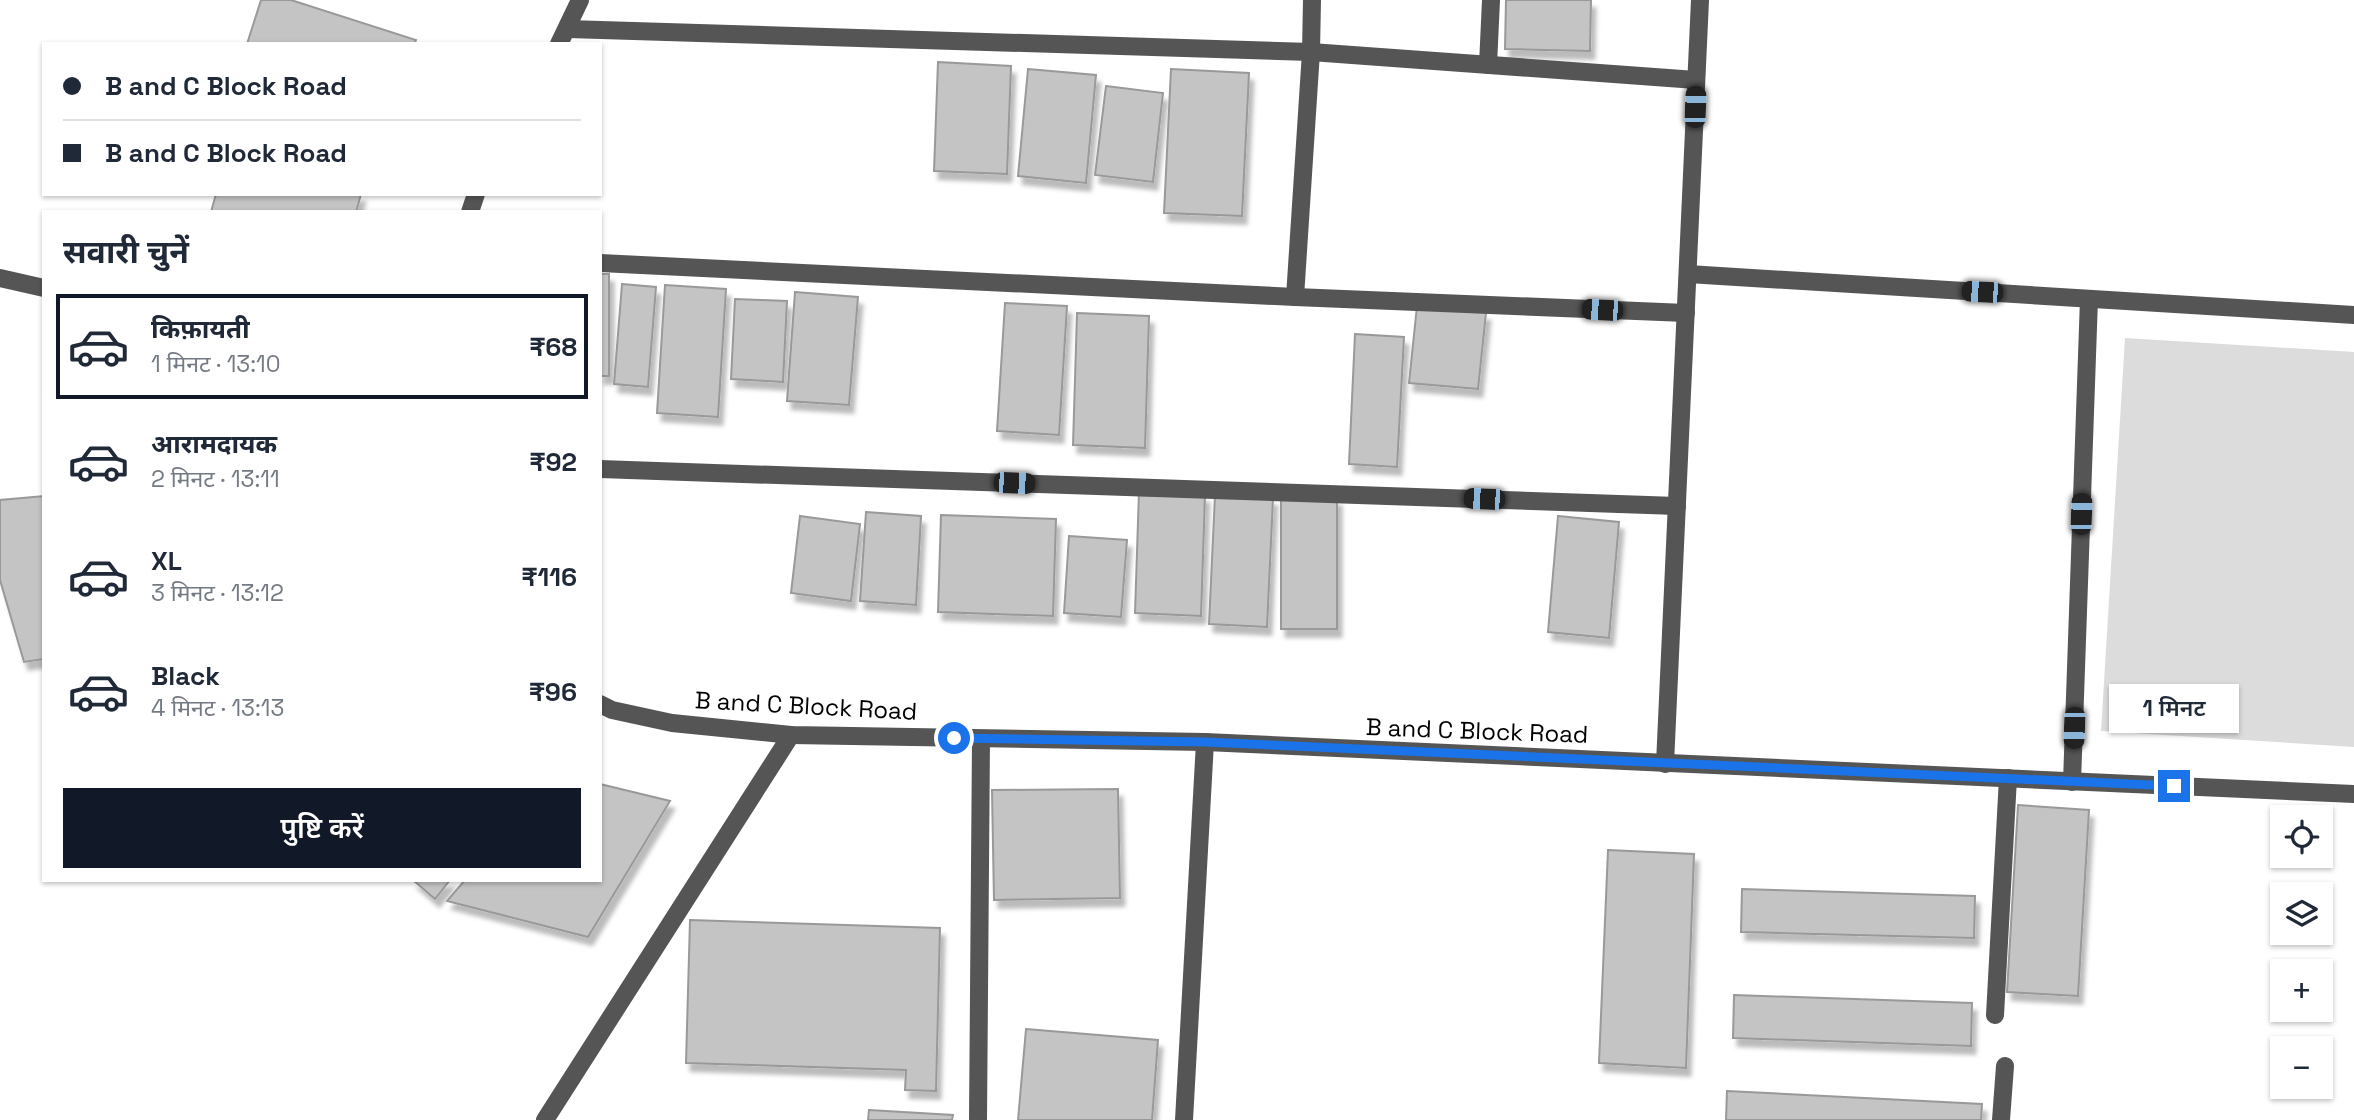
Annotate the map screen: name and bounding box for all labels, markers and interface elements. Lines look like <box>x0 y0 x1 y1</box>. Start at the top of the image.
text: B and C Block Road <box>105 69 347 103</box>
car <box>1684 86 1707 128</box>
text: B and C Block Road <box>105 136 347 170</box>
text: सवारी चुनें <box>63 232 189 272</box>
car <box>1961 280 2004 304</box>
car <box>1581 298 1624 322</box>
text: किफ़ायती <box>151 312 250 346</box>
icon: car <box>67 315 130 378</box>
text: ₹68 <box>529 330 577 364</box>
text: 1 मिनट · 13:10 <box>151 349 280 379</box>
text: आरामदायक <box>151 427 277 461</box>
icon: car <box>67 430 130 493</box>
text: ₹92 <box>529 445 577 479</box>
text: 2 मिनट · 13:11 <box>151 464 280 494</box>
car <box>993 472 1036 494</box>
car <box>1463 488 1506 510</box>
car <box>2070 493 2093 535</box>
text: XL <box>151 544 182 578</box>
icon: car <box>67 545 130 608</box>
text: ₹116 <box>521 560 577 594</box>
text: 3 मिनट · 13:12 <box>151 578 284 608</box>
text: Black <box>151 659 220 693</box>
icon: car <box>67 660 130 723</box>
text: ₹96 <box>529 675 577 709</box>
street label: B and C Block Road <box>694 684 918 727</box>
callout: 1 मिनट <box>2109 684 2239 734</box>
text: 4 मिनट · 13:13 <box>151 693 284 723</box>
text: 1 मिनट <box>2143 693 2205 723</box>
car <box>2063 707 2086 749</box>
street label: B and C Block Road <box>1365 711 1589 750</box>
route start <box>938 722 970 754</box>
route end <box>2158 770 2190 802</box>
button: पुष्टि करें <box>63 788 581 868</box>
map controls <box>2270 805 2333 1099</box>
button: locate <box>2270 805 2333 868</box>
button: layers <box>2270 882 2333 945</box>
button: + <box>2270 959 2333 1022</box>
button: − <box>2270 1036 2333 1099</box>

